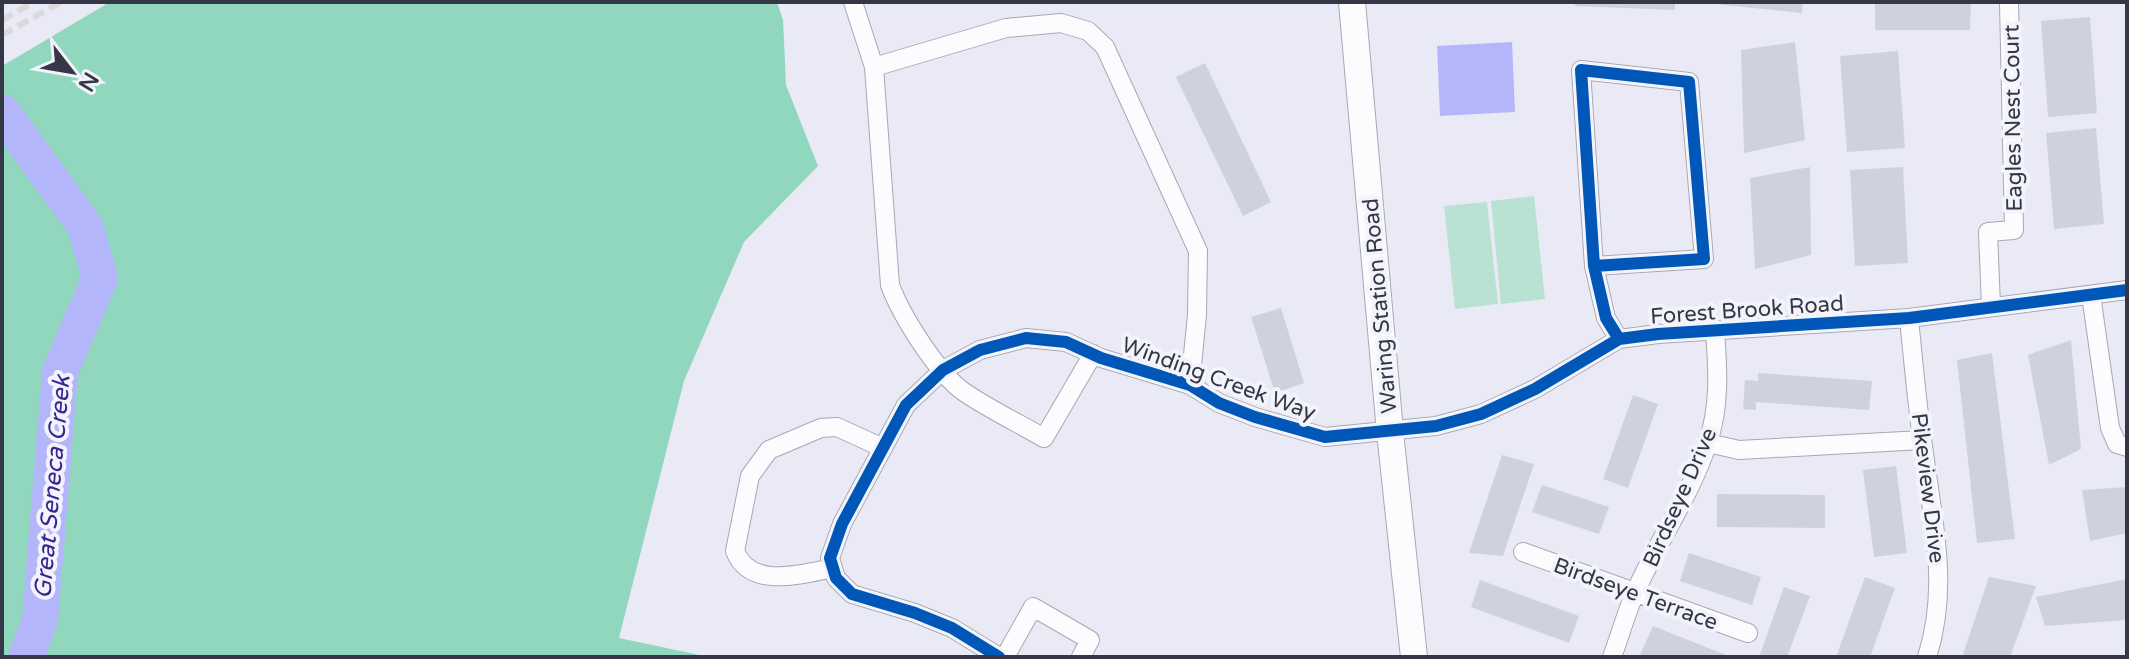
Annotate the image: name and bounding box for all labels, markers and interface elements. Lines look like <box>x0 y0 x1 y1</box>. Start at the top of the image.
street label: Eagles Nest Court <box>1998 24 2028 212</box>
north arrow <box>32 32 112 112</box>
text: N <box>73 68 104 96</box>
street label: Waring Station Road <box>1358 197 1402 415</box>
street label: Forest Brook Road <box>1649 290 1845 330</box>
street label: Winding Creek Way <box>1118 332 1319 426</box>
water label: Great Seneca Creek <box>28 372 77 600</box>
street label: Pikeview Drive <box>1906 412 1950 565</box>
street label: Birdseye Drive <box>1638 424 1722 571</box>
street label: Birdseye Terrace <box>1550 552 1721 636</box>

